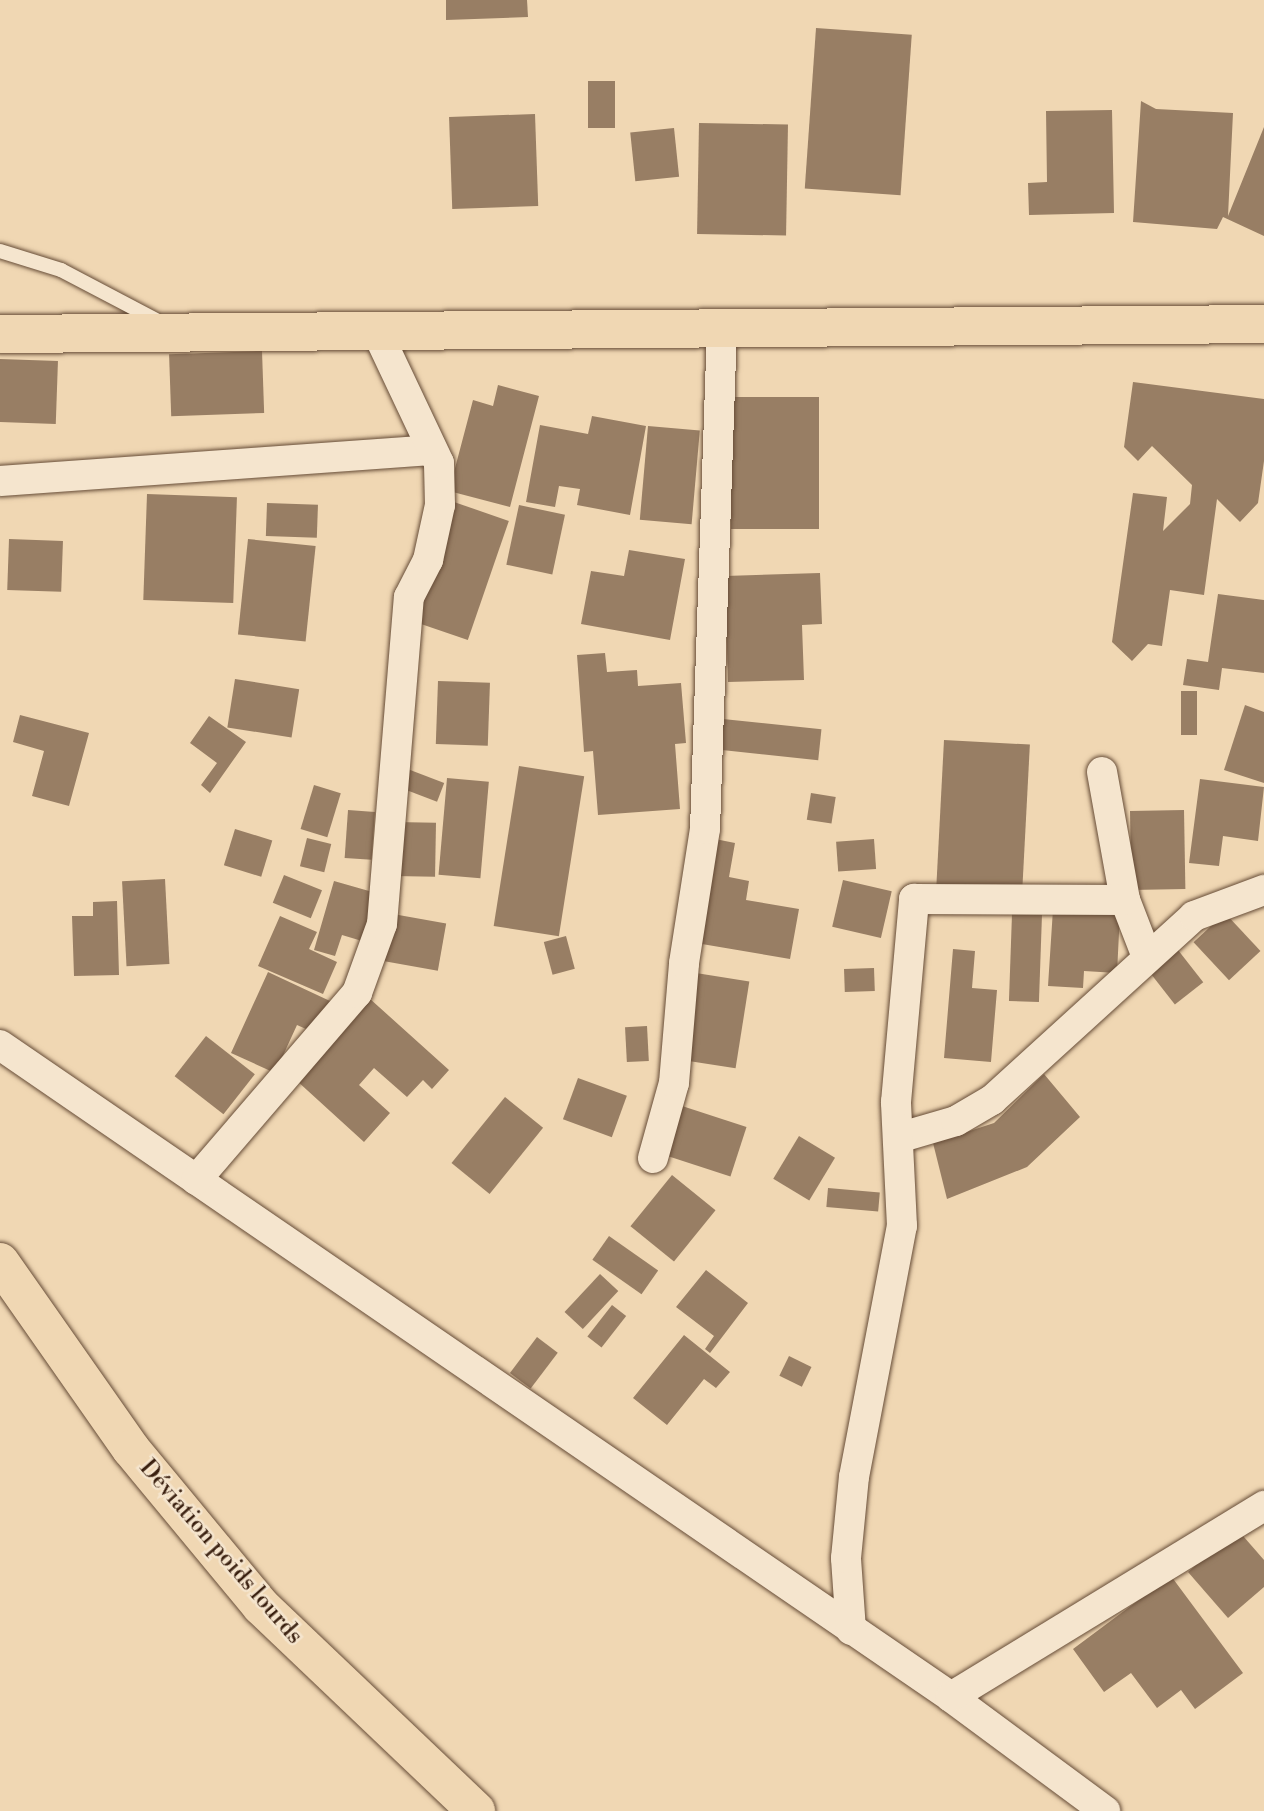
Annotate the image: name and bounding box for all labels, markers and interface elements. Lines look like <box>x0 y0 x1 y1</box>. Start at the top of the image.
street label: Déviation poids lourds <box>134 1454 308 1650</box>

